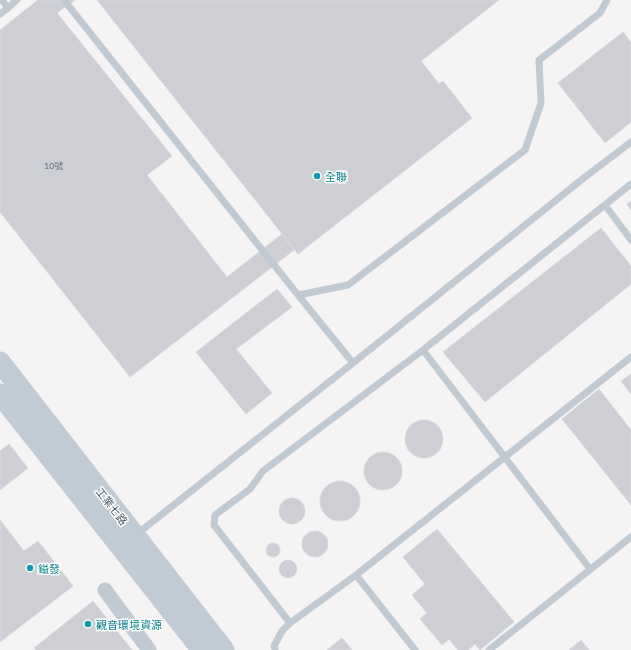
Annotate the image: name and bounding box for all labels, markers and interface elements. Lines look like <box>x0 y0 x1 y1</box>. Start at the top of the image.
house number: 10號 <box>45 160 63 171</box>
place label: 全聯 <box>325 170 347 183</box>
marker: 全聯 <box>312 171 322 181</box>
street label: 工業七路 <box>93 485 131 527</box>
place label: 鎰發 <box>38 562 60 575</box>
marker: 鎰發 <box>25 563 35 573</box>
place label: 觀音環境資源 <box>96 618 162 631</box>
marker: 觀音環境資源 <box>83 619 93 629</box>

